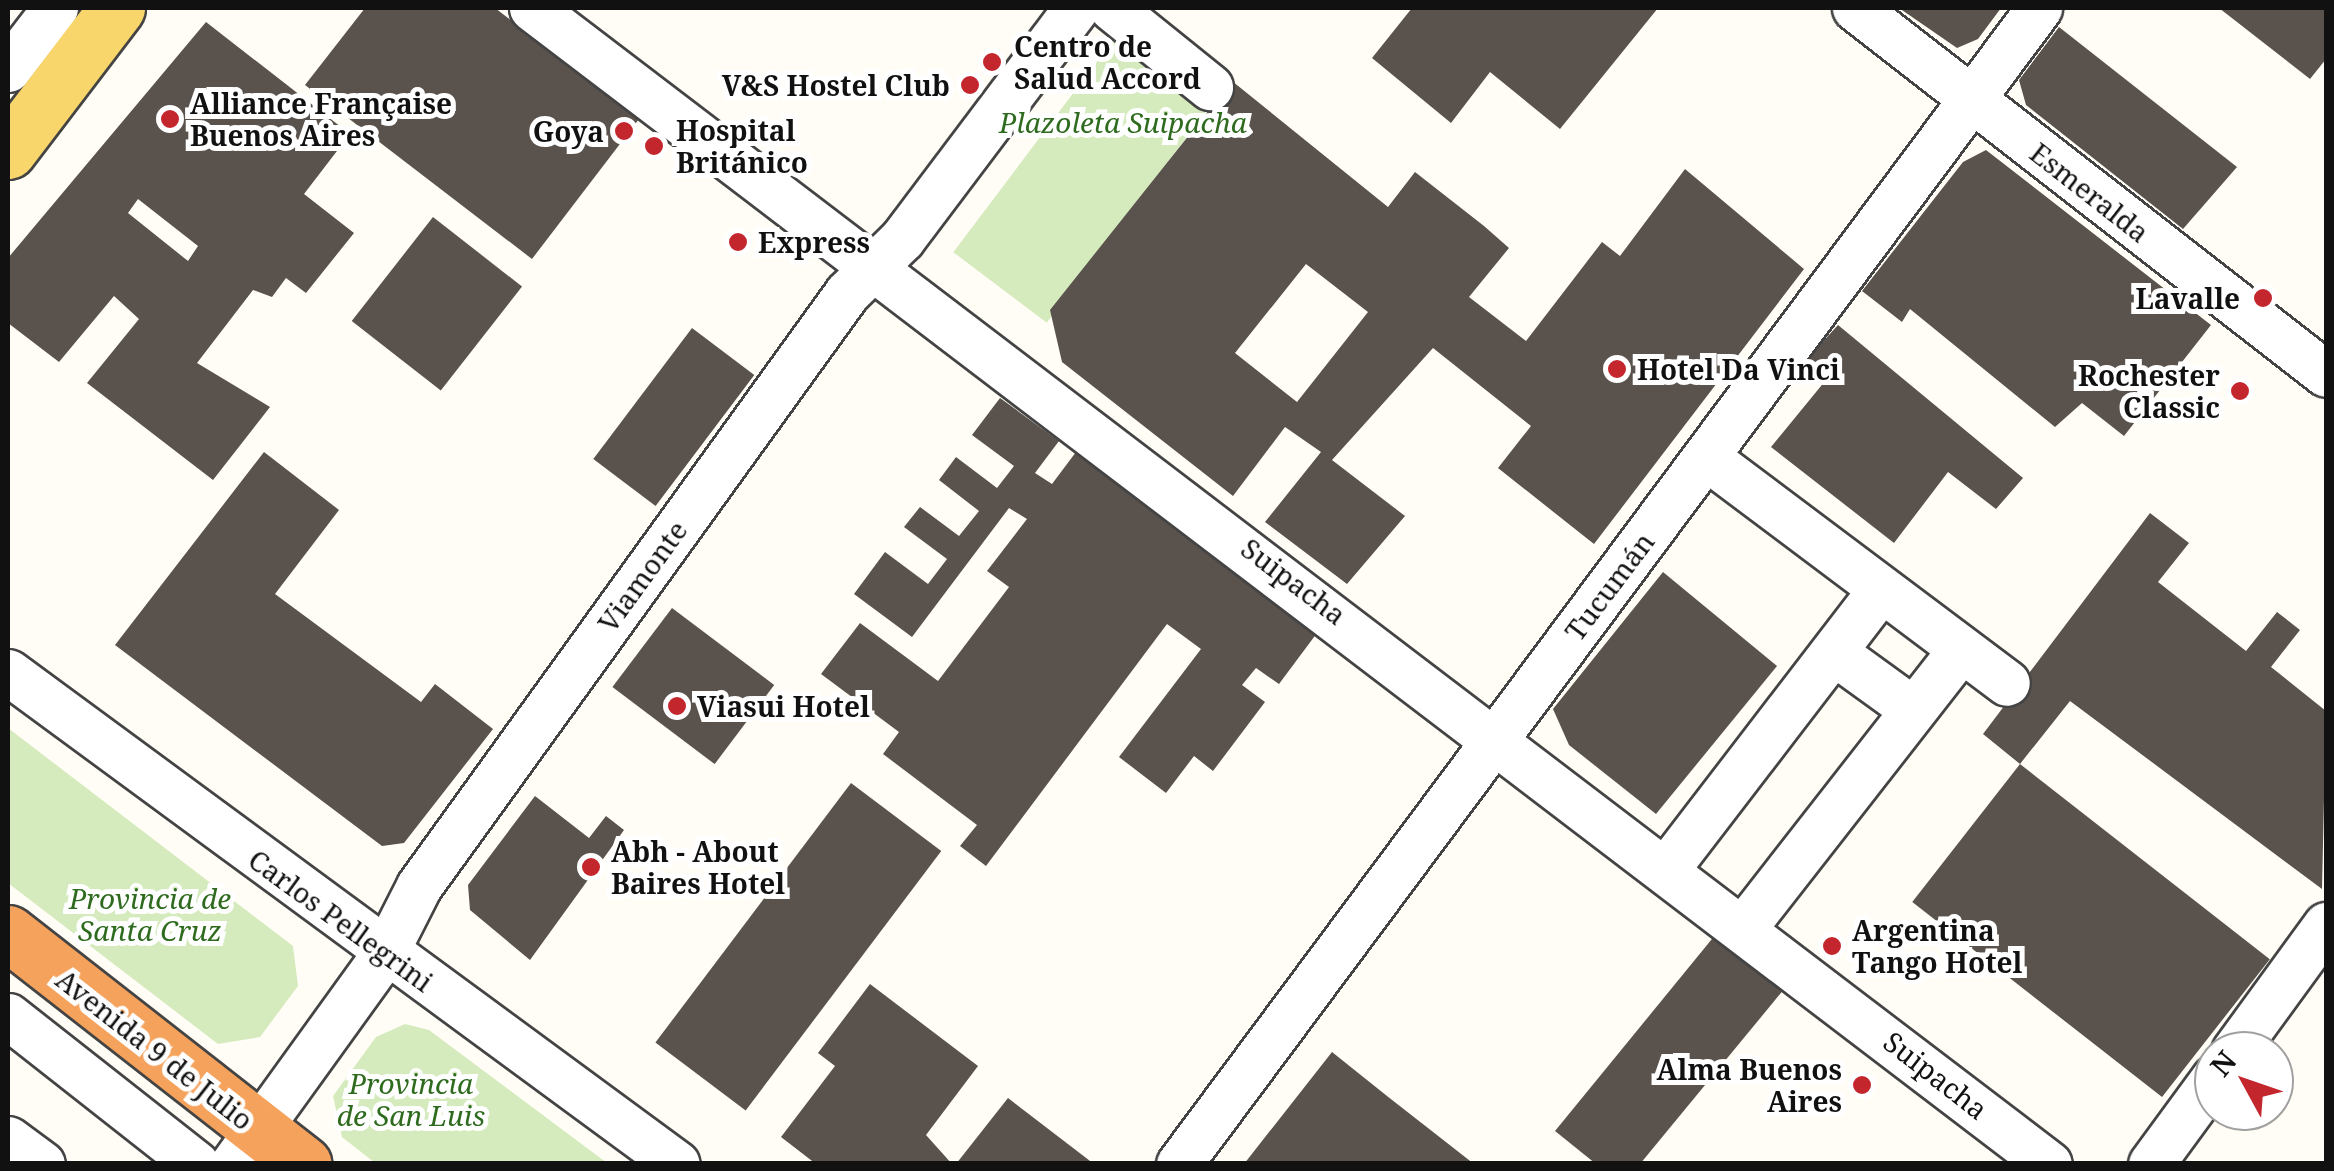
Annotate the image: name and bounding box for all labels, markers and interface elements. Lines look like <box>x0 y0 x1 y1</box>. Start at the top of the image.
place label: Centro de Salud Accord <box>1014 29 1201 95</box>
marker: Centro de Salud Accord <box>979 49 1005 75</box>
place label: V&S Hostel Club <box>722 68 950 102</box>
marker: V&S Hostel Club <box>959 74 981 96</box>
place label: Alliance Française Buenos Aires <box>190 86 452 152</box>
park label: Plazoleta Suipacha <box>999 105 1247 139</box>
marker: Alliance Française Buenos Aires <box>159 108 181 130</box>
place label: Hospital Británico <box>676 113 808 179</box>
place label: Goya <box>533 114 604 148</box>
marker: Goya <box>613 120 635 142</box>
marker: Hospital Británico <box>641 133 667 159</box>
street label: Esmeralda <box>2024 135 2156 249</box>
place label: Express <box>758 225 870 259</box>
marker: Express <box>727 231 749 253</box>
place label: Lavalle <box>2135 281 2240 315</box>
marker: Lavalle <box>2250 285 2276 311</box>
place label: Hotel Da Vinci <box>1637 352 1840 386</box>
marker: Hotel Da Vinci <box>1606 358 1628 380</box>
place label: Rochester Classic <box>2078 358 2220 424</box>
marker: Rochester Classic <box>2229 380 2251 402</box>
street label: Viamonte <box>590 514 694 638</box>
street label: Tucumán <box>1557 525 1661 647</box>
street label: Suipacha <box>1235 531 1353 631</box>
place label: Viasui Hotel <box>697 689 870 723</box>
marker: Viasui Hotel <box>666 695 688 717</box>
place label: Abh - About Baires Hotel <box>611 834 785 900</box>
street label: Carlos Pellegrini <box>242 842 440 998</box>
marker: Abh - About Baires Hotel <box>580 856 602 878</box>
park label: Provincia de Santa Cruz <box>69 881 231 947</box>
place label: Argentina Tango Hotel <box>1852 913 2022 979</box>
marker: Argentina Tango Hotel <box>1821 935 1843 957</box>
street label: Avenida 9 de Julio <box>50 962 260 1136</box>
street label: Suipacha <box>1877 1024 1995 1126</box>
north arrow <box>2194 1031 2294 1131</box>
text: N <box>2201 1042 2244 1084</box>
place label: Alma Buenos Aires <box>1657 1052 1842 1118</box>
park label: Provincia de San Luis <box>337 1066 485 1132</box>
marker: Alma Buenos Aires <box>1851 1074 1873 1096</box>

